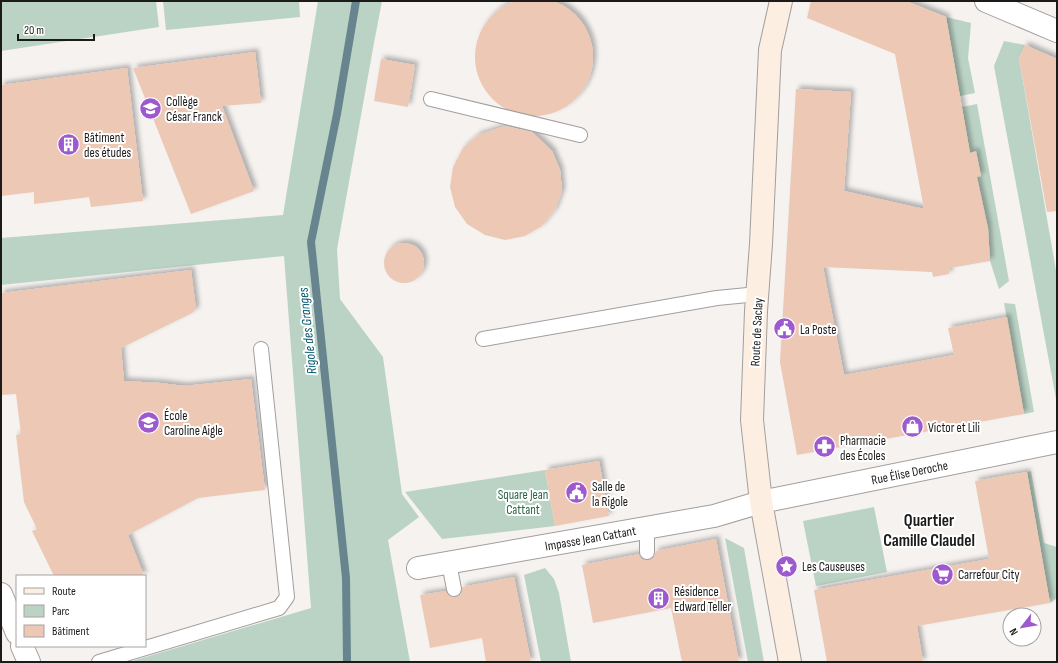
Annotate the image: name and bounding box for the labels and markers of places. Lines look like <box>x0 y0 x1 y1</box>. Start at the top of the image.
place label: Collège César Franck <box>166 94 222 125</box>
school or university icon: Collège César Franck <box>138 95 164 121</box>
place label: Bâtiment des études <box>84 130 132 161</box>
building icon: Bâtiment des études <box>56 131 82 157</box>
public building icon: La Poste <box>772 316 798 342</box>
place label: La Poste <box>800 322 837 338</box>
place label: École Caroline Aigle <box>164 408 223 439</box>
school or university icon: École Caroline Aigle <box>136 409 162 435</box>
shop icon: Victor et Lili <box>899 414 925 440</box>
place label: Victor et Lili <box>928 420 980 436</box>
place label: Pharmacie des Écoles <box>840 433 886 464</box>
pharmacy icon: Pharmacie des Écoles <box>812 434 838 460</box>
place label: Salle de la Rigole <box>592 479 628 510</box>
public building icon: Salle de la Rigole <box>564 480 590 506</box>
place icon: Les Causeuses <box>773 553 799 579</box>
place label: Les Causeuses <box>802 559 865 575</box>
supermarket icon: Carrefour City <box>930 561 956 587</box>
place label: Carrefour City <box>958 567 1019 583</box>
place label: Résidence Edward Teller <box>674 584 732 615</box>
building icon: Résidence Edward Teller <box>645 585 671 611</box>

